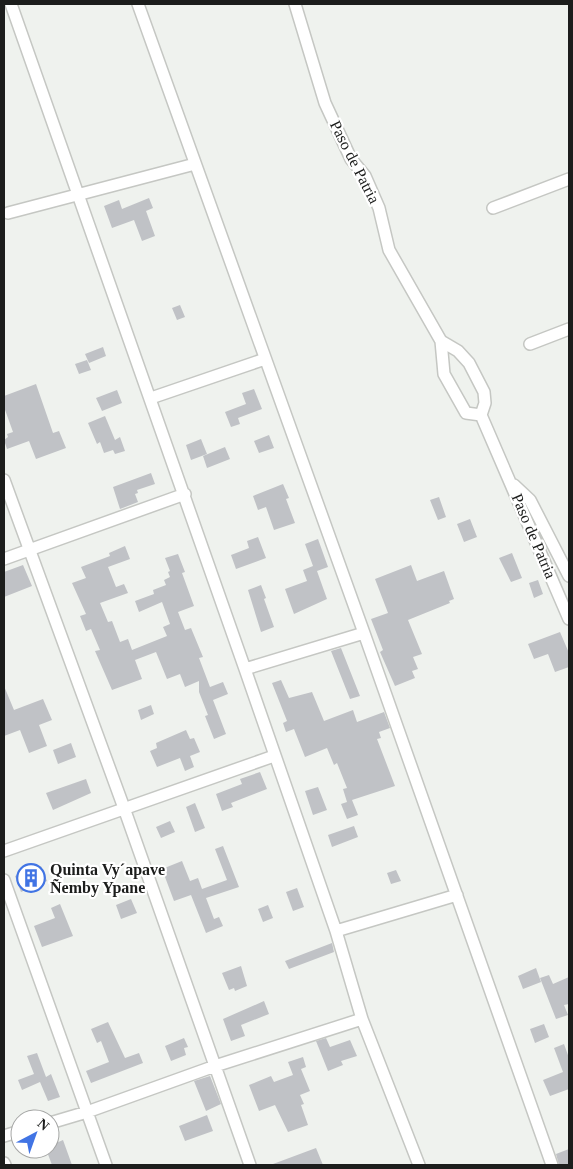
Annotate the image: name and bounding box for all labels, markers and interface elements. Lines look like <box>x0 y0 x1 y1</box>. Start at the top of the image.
street label: Paso de Patria <box>327 118 383 206</box>
street label: Paso de Patria <box>508 491 560 581</box>
place label: Quinta Vy´apave Ñemby Ypane <box>50 861 165 897</box>
building icon: Quinta Vy´apave Ñemby Ypane <box>16 863 46 893</box>
north arrow <box>10 1109 60 1159</box>
text: N <box>34 1116 52 1134</box>

